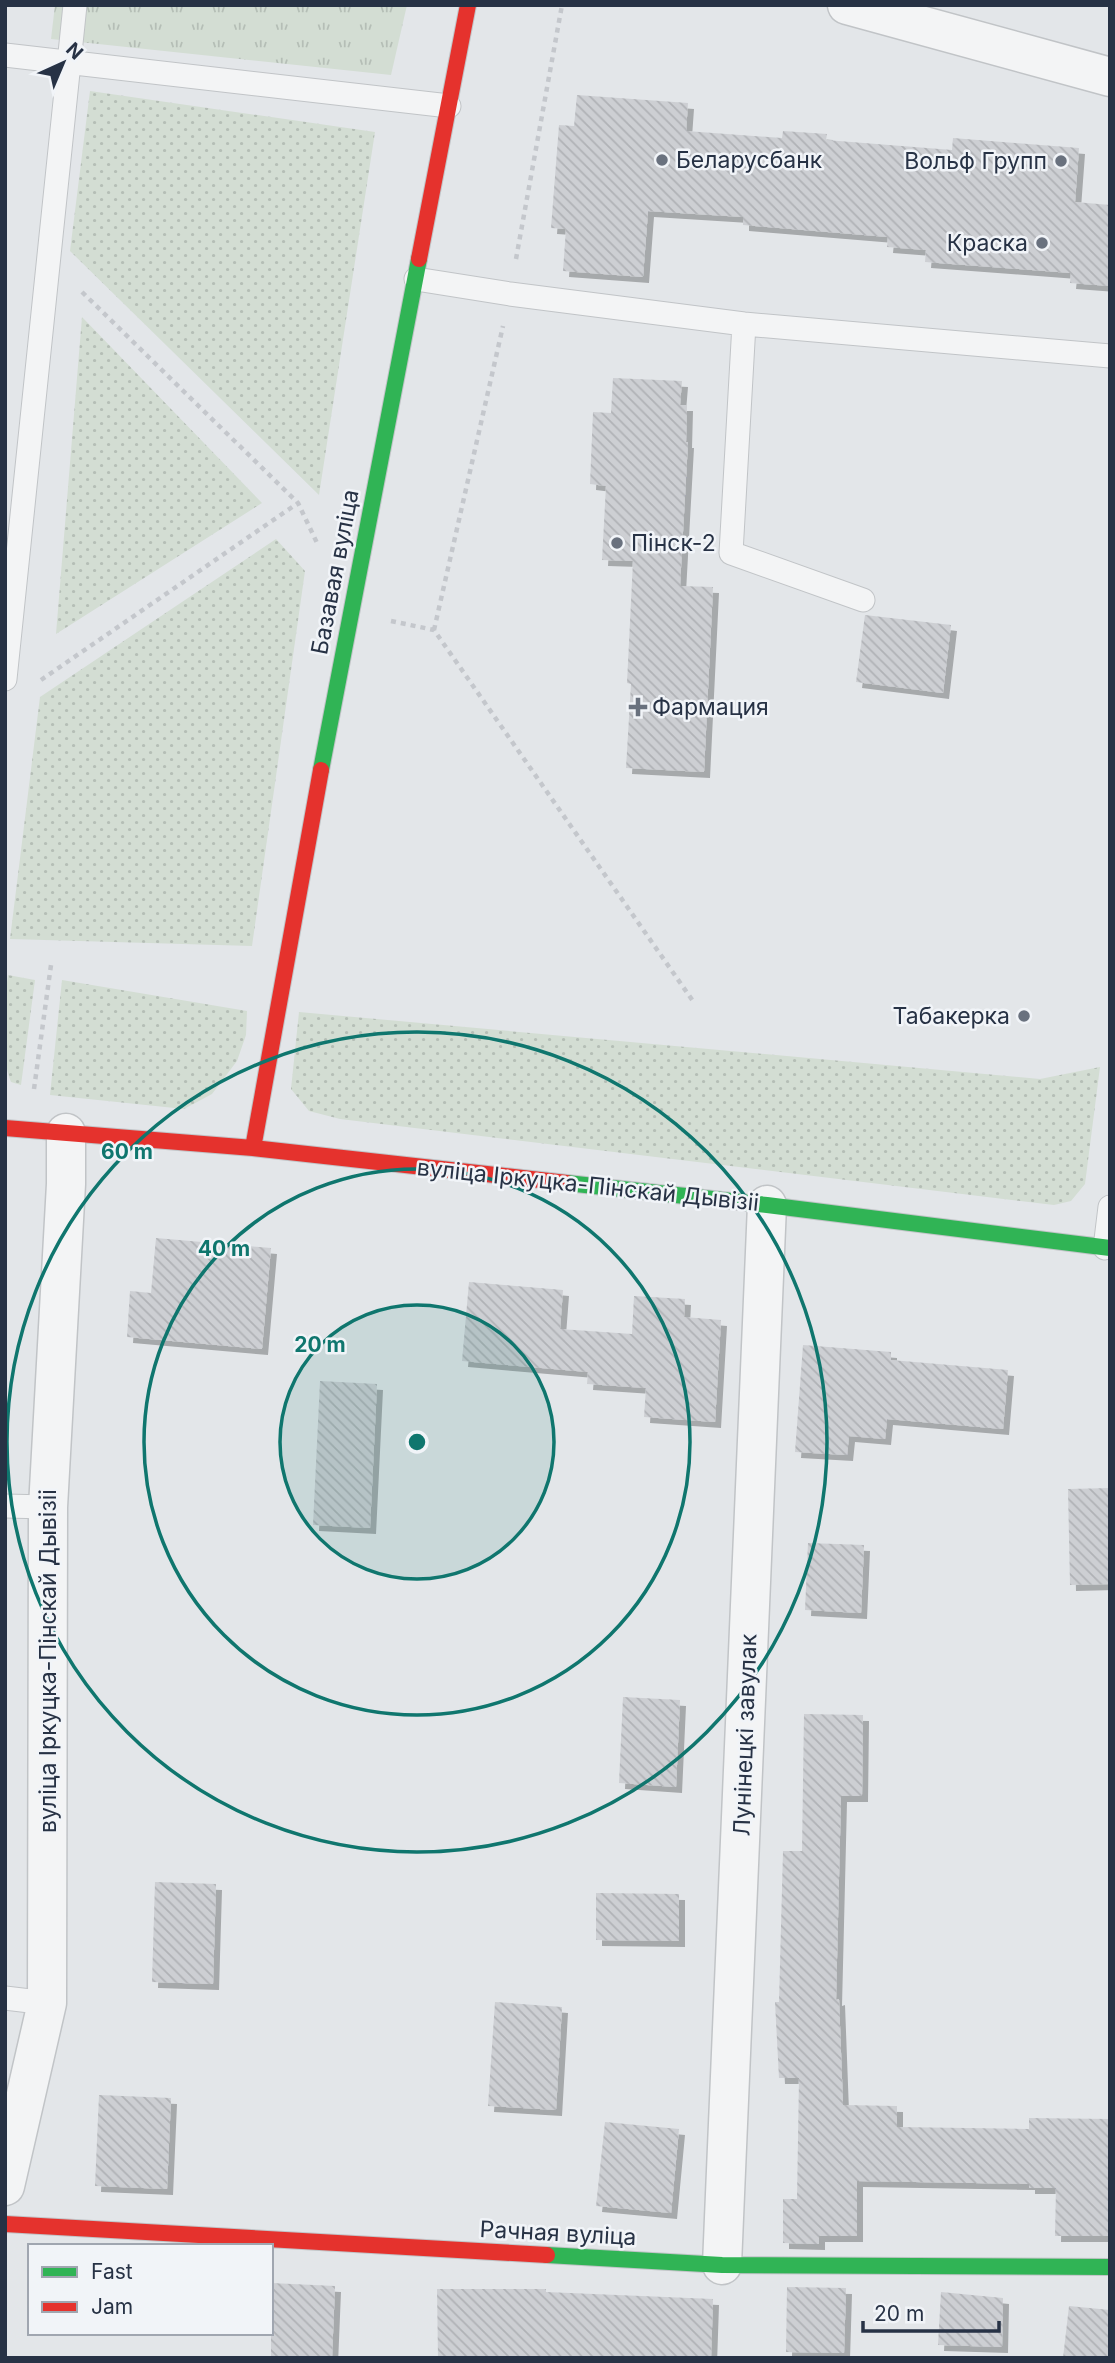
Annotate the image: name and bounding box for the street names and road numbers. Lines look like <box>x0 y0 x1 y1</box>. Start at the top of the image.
street label: Базавая вуліца <box>305 487 365 657</box>
street label: вуліца Іркуцка-Пінскай Дывізіі <box>416 1153 760 1217</box>
street label: вуліца Іркуцка-Пінскай Дывізіі <box>34 1489 62 1833</box>
street label: Лунінецкі завулак <box>727 1633 763 1837</box>
street label: Рачная вуліца <box>479 2215 637 2251</box>

